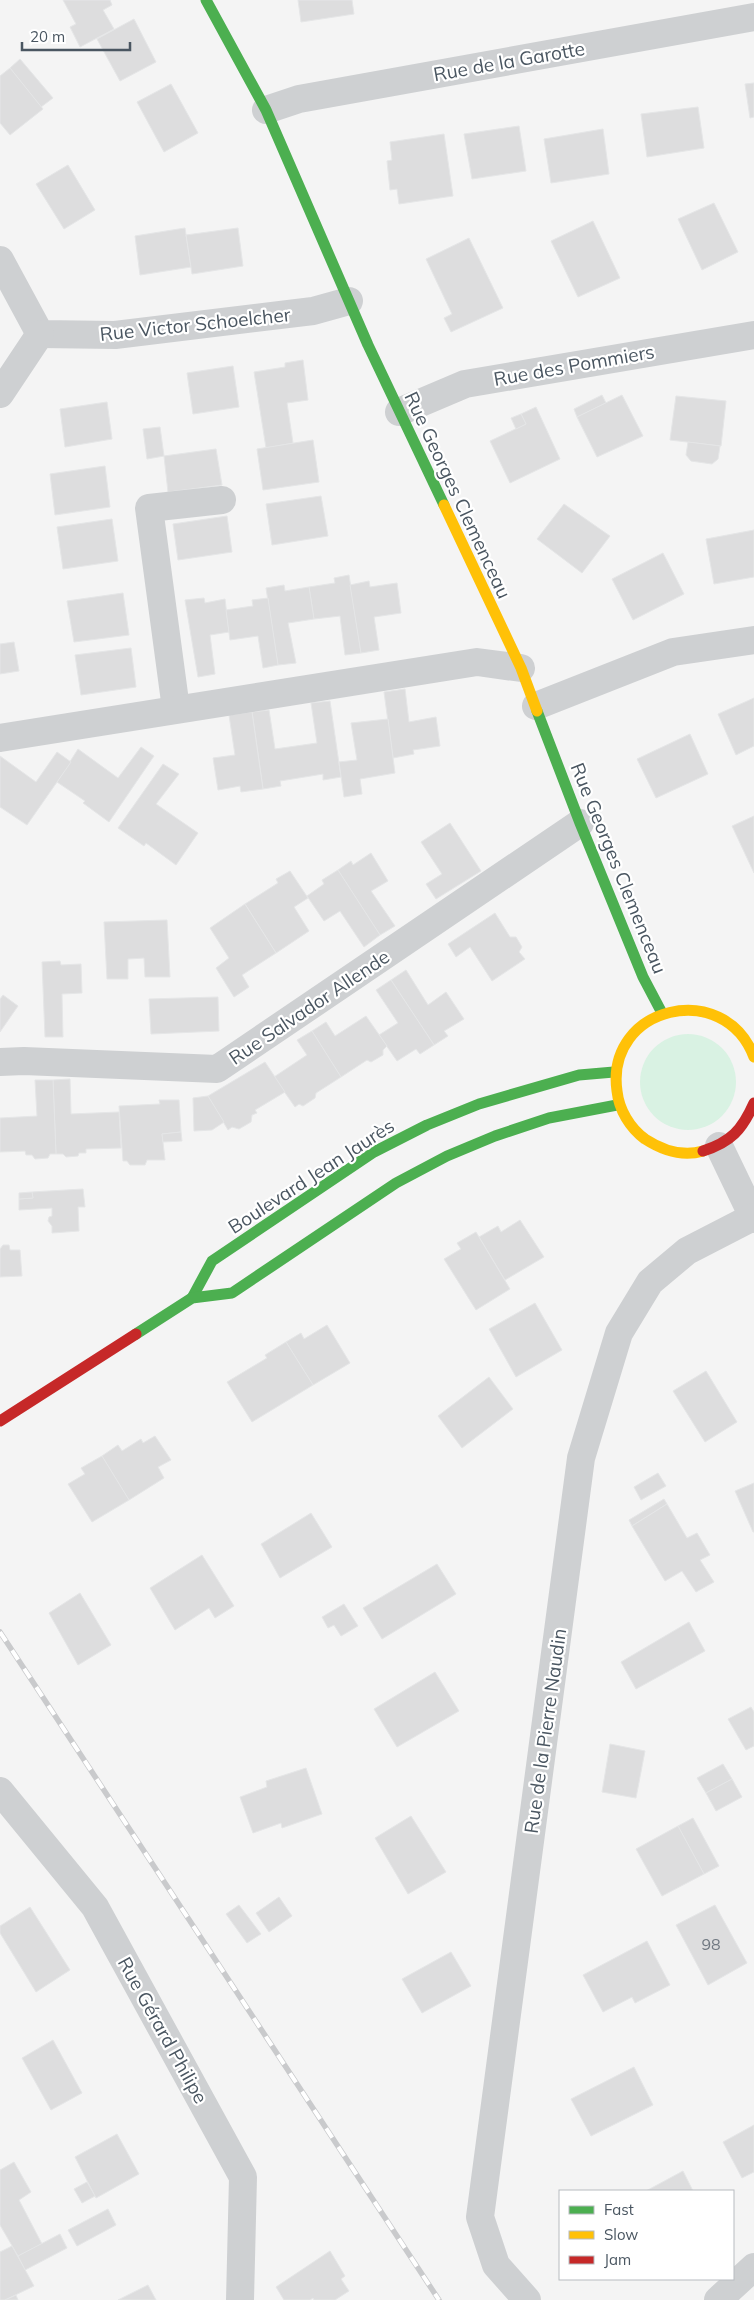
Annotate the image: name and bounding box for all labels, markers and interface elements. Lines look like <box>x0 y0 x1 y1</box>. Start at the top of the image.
scale bar <box>22 20 130 52</box>
text: 20 m <box>30 27 65 46</box>
street label: Rue de la Garotte <box>432 36 586 86</box>
street label: Rue Victor Schoelcher <box>98 302 292 346</box>
street label: Rue des Pommiers <box>492 339 656 391</box>
street label: Rue Georges Clemenceau <box>400 388 516 602</box>
street label: Rue Georges Clemenceau <box>566 759 672 977</box>
street label: Rue Salvador Allende <box>224 944 394 1070</box>
street label: Boulevard Jean Jaurès <box>223 1113 399 1239</box>
street label: Rue de la Pierre Naudin <box>519 1627 571 1835</box>
house number: 98 <box>701 1934 721 1954</box>
street label: Rue Gérard Philipe <box>113 1953 213 2107</box>
legend <box>559 2190 734 2280</box>
text: Fast <box>604 2200 634 2219</box>
text: Slow <box>604 2225 638 2244</box>
text: Jam <box>604 2250 631 2269</box>

